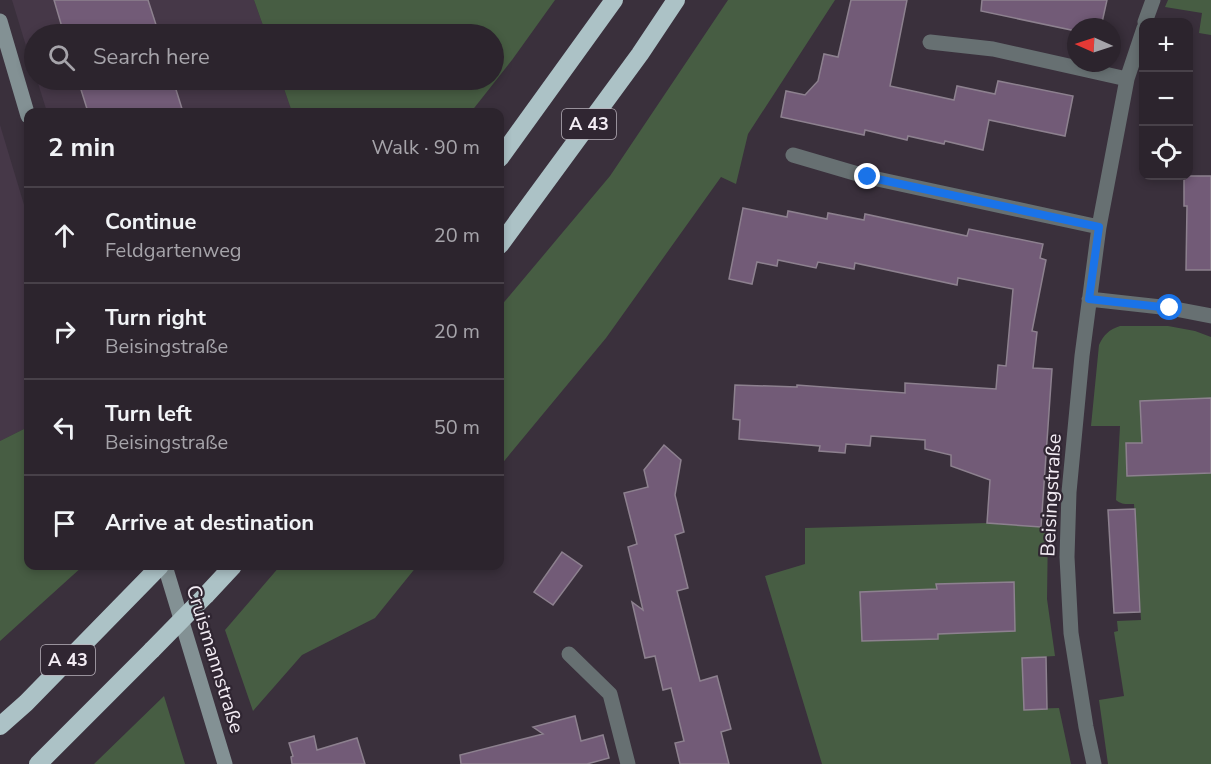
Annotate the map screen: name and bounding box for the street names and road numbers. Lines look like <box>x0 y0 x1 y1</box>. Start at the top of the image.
road number: A 43 <box>562 109 616 139</box>
street label: Beisingstraße <box>1034 433 1068 557</box>
street label: Cruismannstraße <box>180 582 250 736</box>
road number: A 43 <box>41 645 95 675</box>

